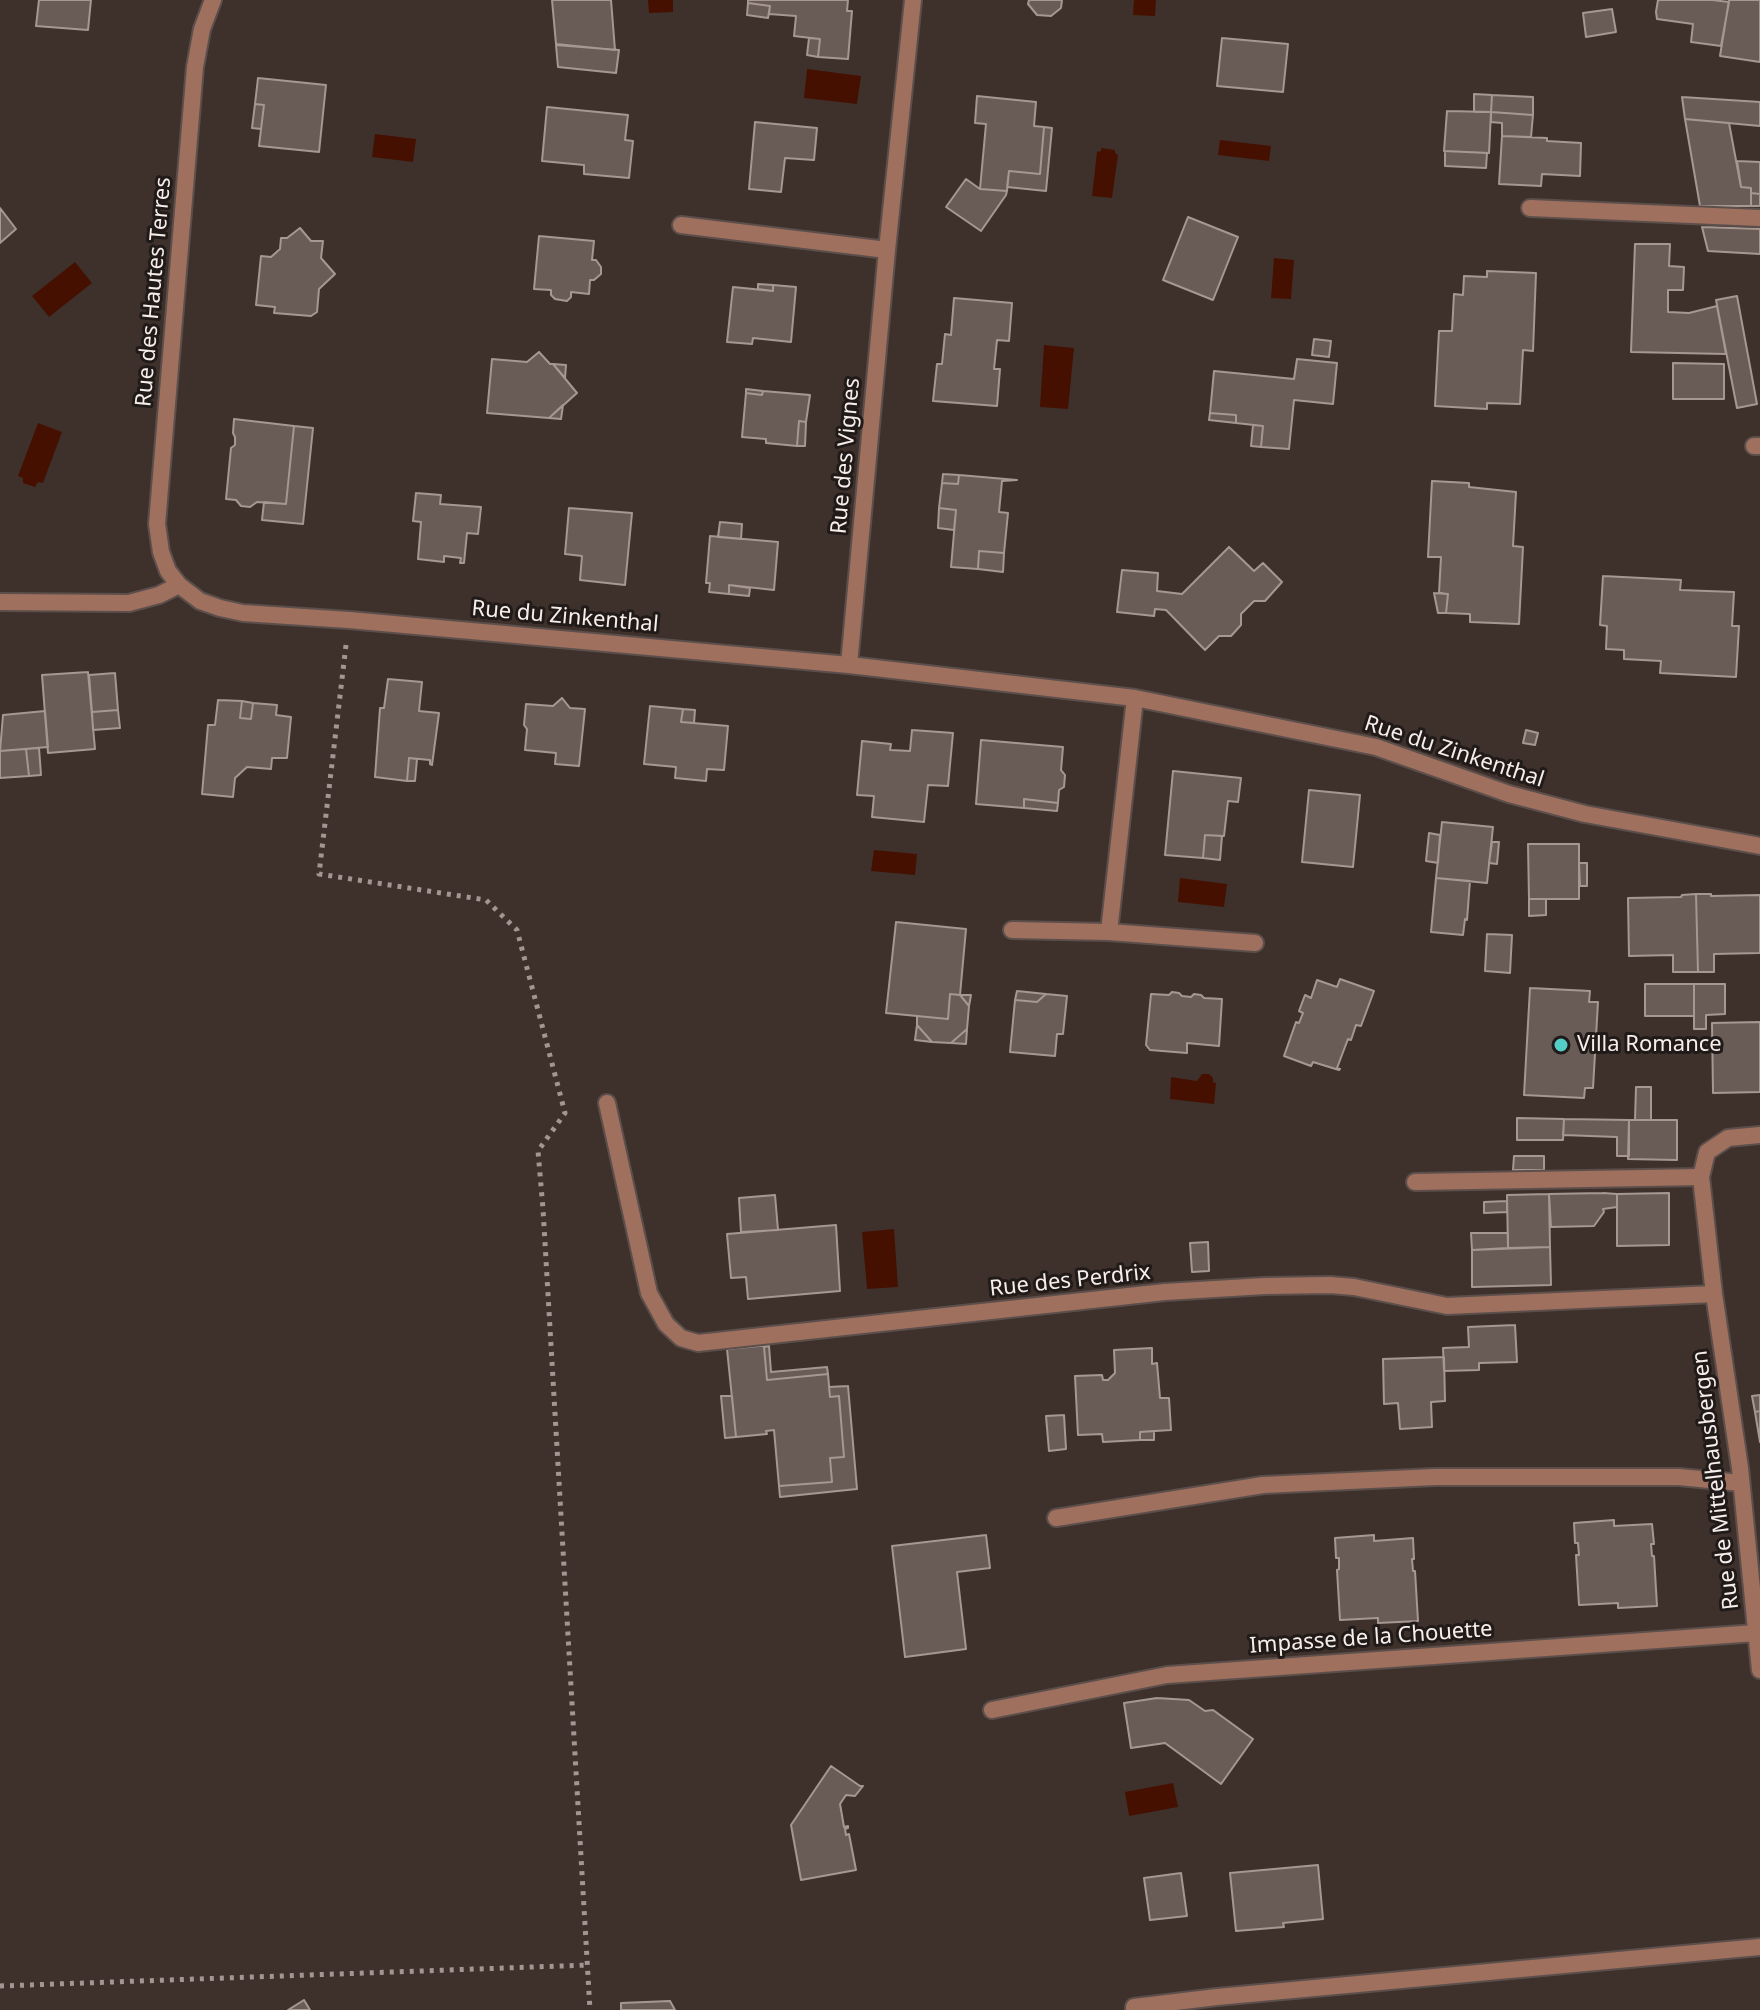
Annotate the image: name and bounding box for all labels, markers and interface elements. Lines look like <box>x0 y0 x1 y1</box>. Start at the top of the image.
street label: Rue des Hautes Terres <box>131 176 177 408</box>
street label: Rue des Vignes <box>826 377 866 535</box>
street label: Rue du Zinkenthal <box>470 596 660 638</box>
street label: Rue du Zinkenthal <box>1361 710 1547 794</box>
place label: Villa Romance <box>1577 1032 1722 1058</box>
marker: Villa Romance <box>1552 1036 1570 1054</box>
street label: Rue des Perdrix <box>988 1259 1152 1303</box>
street label: Rue de Mittelhausbergen <box>1687 1349 1745 1611</box>
street label: Impasse de la Chouette <box>1249 1616 1493 1660</box>

